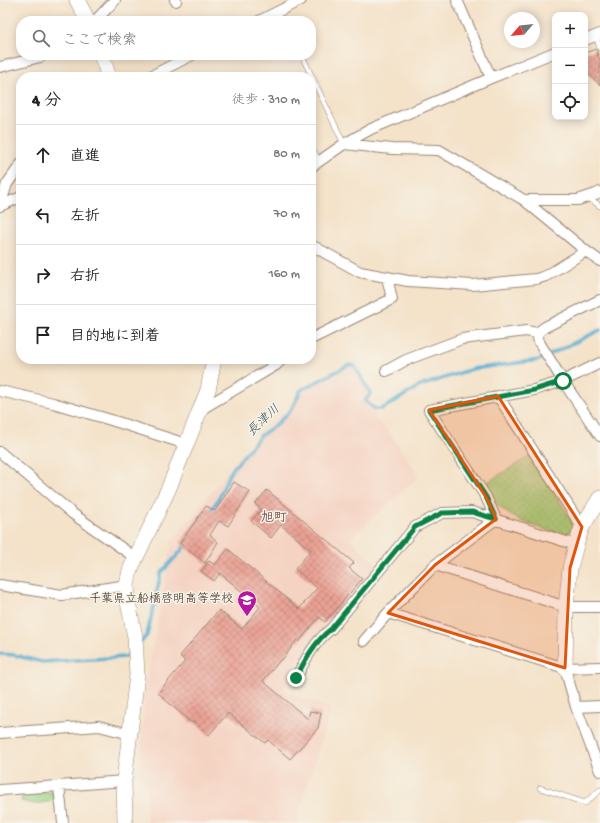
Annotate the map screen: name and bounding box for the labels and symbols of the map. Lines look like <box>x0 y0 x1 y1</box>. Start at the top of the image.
north arrow <box>504 12 540 48</box>
route start <box>554 372 572 390</box>
water label: 長津川 <box>244 401 283 440</box>
district label: 旭町 <box>261 510 287 526</box>
school or university icon: 千葉県立船橋啓明高等学校 <box>236 589 258 617</box>
place label: 千葉県立船橋啓明高等学校 <box>89 592 233 607</box>
route end <box>287 669 305 687</box>

